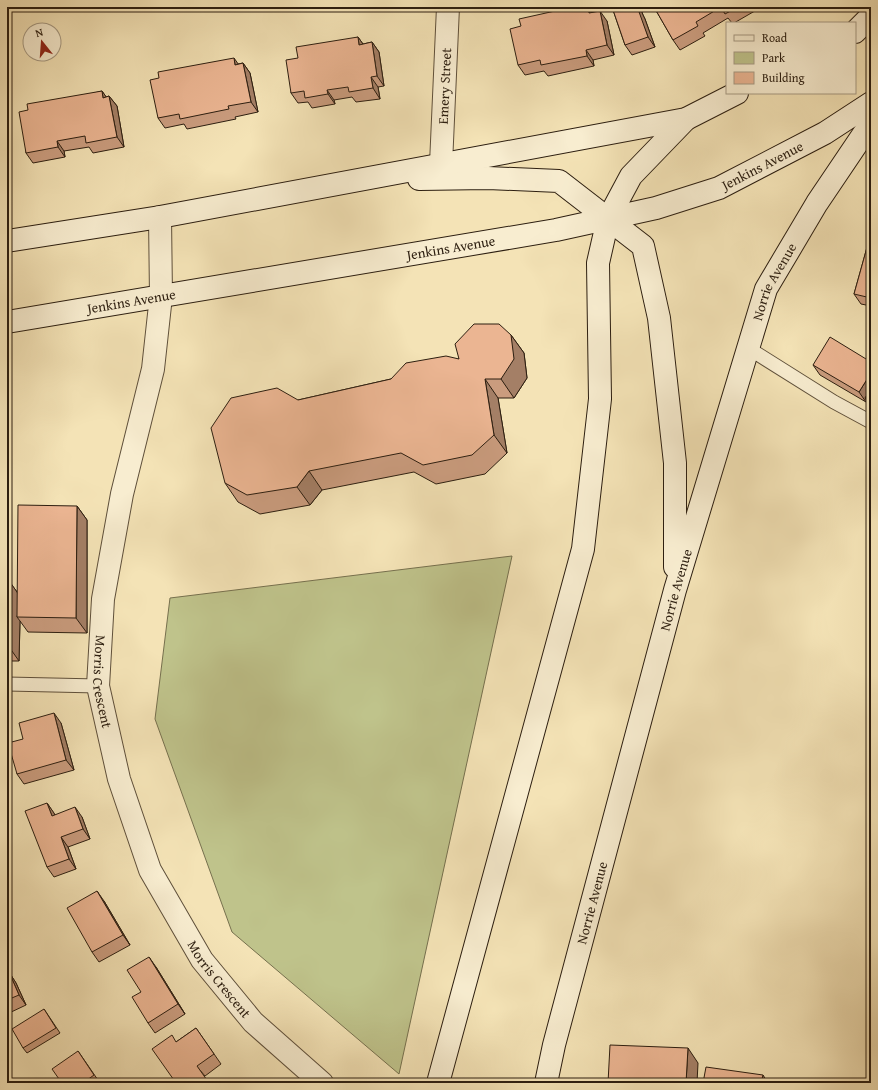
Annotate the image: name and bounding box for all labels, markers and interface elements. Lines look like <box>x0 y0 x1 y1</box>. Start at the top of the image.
north arrow <box>22 22 62 62</box>
legend <box>726 22 856 94</box>
text: N <box>33 24 46 41</box>
text: Road <box>762 29 788 46</box>
street label: Emery Street <box>433 47 456 125</box>
text: Park <box>762 49 786 66</box>
text: Building <box>762 69 805 86</box>
street label: Jenkins Avenue <box>716 136 807 196</box>
street label: Jenkins Avenue <box>403 230 497 265</box>
street label: Norrie Avenue <box>747 239 801 323</box>
street label: Jenkins Avenue <box>83 284 177 319</box>
street label: Norrie Avenue <box>655 546 697 633</box>
street label: Morris Crescent <box>88 635 117 730</box>
street label: Norrie Avenue <box>571 859 612 946</box>
street label: Morris Crescent <box>183 936 256 1022</box>

